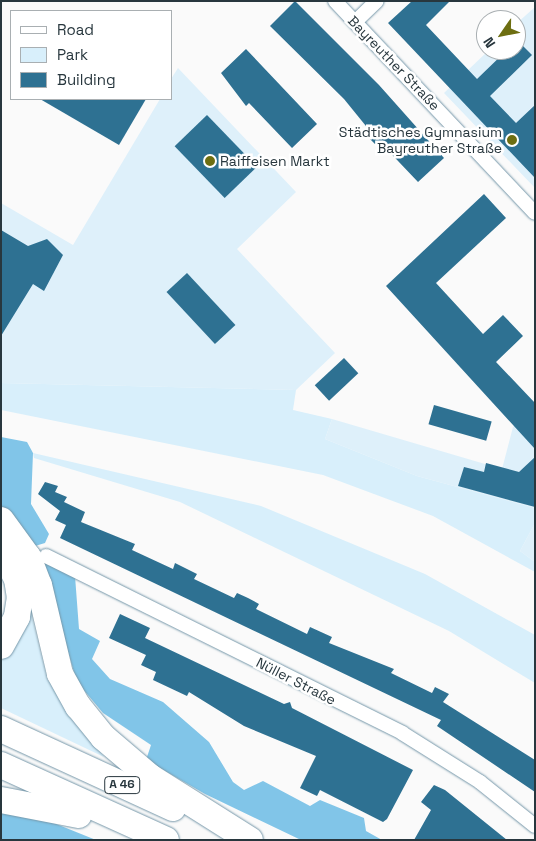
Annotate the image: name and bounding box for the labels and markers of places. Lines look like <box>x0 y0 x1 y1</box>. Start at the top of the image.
place label: Städtisches Gymnasium Bayreuther Straße <box>339 124 502 156</box>
marker: Städtisches Gymnasium Bayreuther Straße <box>506 134 518 146</box>
place label: Raiffeisen Markt <box>220 153 330 169</box>
marker: Raiffeisen Markt <box>204 155 216 167</box>

